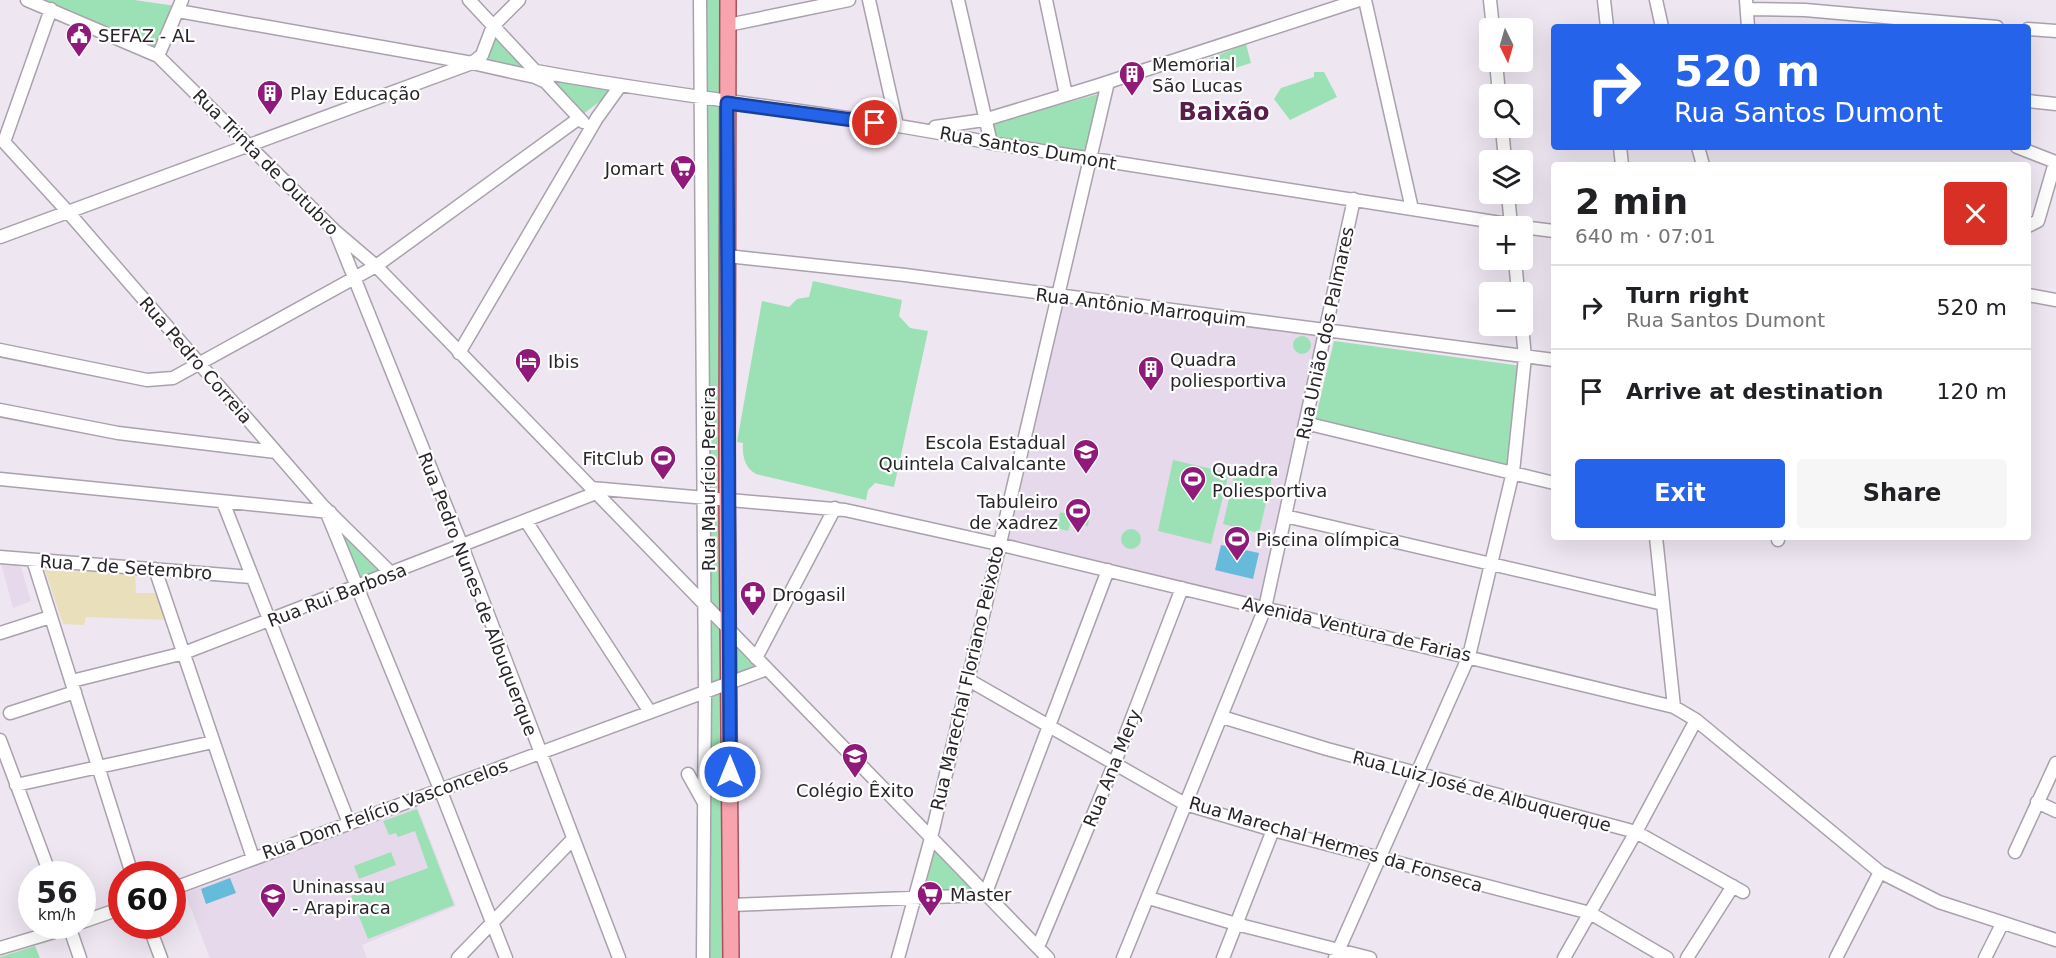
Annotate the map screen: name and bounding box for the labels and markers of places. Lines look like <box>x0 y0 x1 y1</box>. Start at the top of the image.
public building icon: SEFAZ - AL <box>64 20 94 58</box>
place label: SEFAZ - AL <box>98 25 194 46</box>
place label: Memorial São Lucas <box>1152 54 1243 96</box>
building icon: Memorial São Lucas <box>1117 59 1147 97</box>
building icon: Play Educação <box>255 78 285 116</box>
place label: Play Educação <box>290 83 420 104</box>
pin <box>849 97 900 148</box>
supermarket icon: Jomart <box>668 153 698 191</box>
place label: Jomart <box>604 158 664 179</box>
hotel icon: Ibis <box>513 346 543 384</box>
place label: Quadra poliesportiva <box>1170 349 1286 391</box>
place label: Ibis <box>548 351 579 372</box>
building icon: Quadra poliesportiva <box>1136 354 1166 392</box>
place label: Escola Estadual Quintela Calvalcante <box>878 432 1066 474</box>
school or university icon: Escola Estadual Quintela Calvalcante <box>1071 437 1101 475</box>
sports icon: FitClub <box>648 443 678 481</box>
place label: FitClub <box>582 448 644 469</box>
place label: Quadra Poliesportiva <box>1212 459 1327 501</box>
sports icon: Quadra Poliesportiva <box>1178 464 1208 502</box>
place label: Tabuleiro de xadrez <box>969 491 1058 533</box>
sports icon: Tabuleiro de xadrez <box>1063 496 1093 534</box>
sports icon: Piscina olímpica <box>1222 524 1252 562</box>
place label: Piscina olímpica <box>1256 529 1400 550</box>
pharmacy icon: Drogasil <box>738 579 768 617</box>
place label: Drogasil <box>772 584 846 605</box>
school or university icon: Colégio Êxito <box>840 741 870 779</box>
place label: Colégio Êxito <box>796 780 914 801</box>
place label: Uninassau - Arapiraca <box>292 876 391 918</box>
supermarket icon: Master <box>915 879 945 917</box>
school or university icon: Uninassau - Arapiraca <box>258 881 288 919</box>
place label: Master <box>950 884 1012 905</box>

